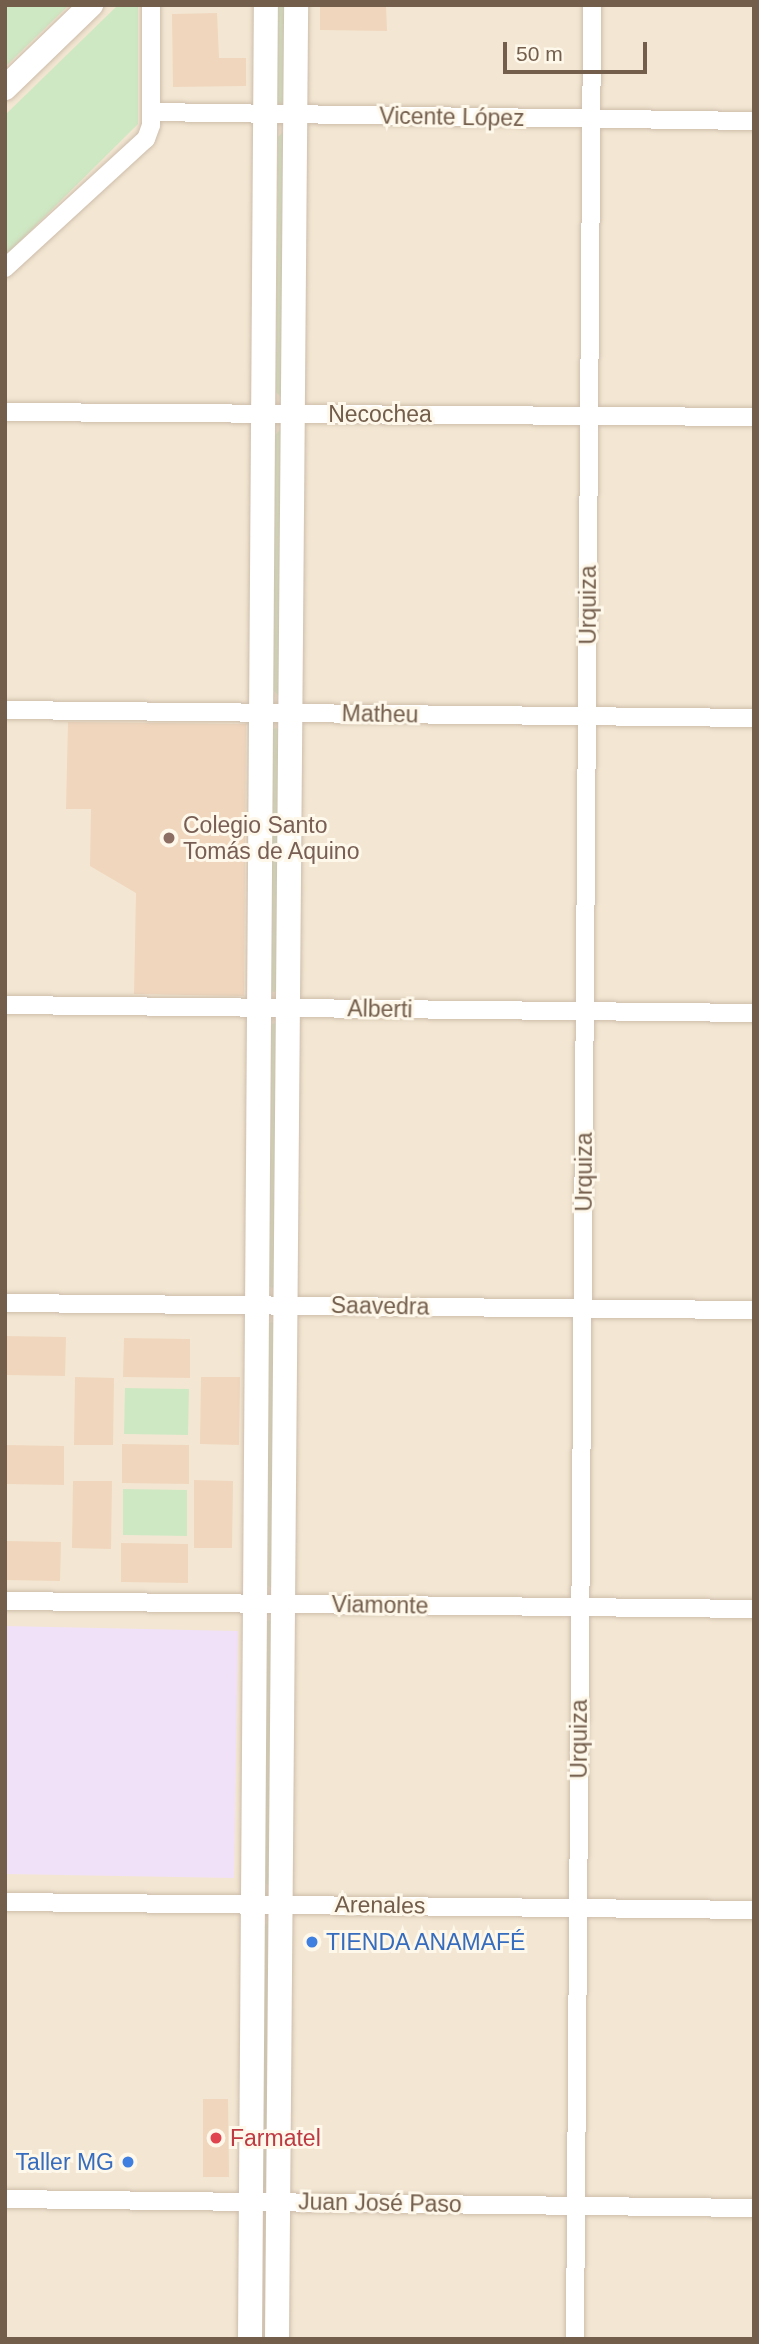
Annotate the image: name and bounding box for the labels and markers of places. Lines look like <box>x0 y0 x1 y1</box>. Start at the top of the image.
place label: Colegio Santo Tomás de Aquino <box>183 811 361 865</box>
marker: Colegio Santo Tomás de Aquino <box>161 830 177 846</box>
place label: TIENDA ANAMAFÉ <box>326 1928 528 1956</box>
marker: TIENDA ANAMAFÉ <box>304 1934 320 1950</box>
place label: Farmatel <box>230 2124 321 2152</box>
marker: Farmatel <box>208 2130 224 2146</box>
place label: Taller MG <box>16 2148 114 2176</box>
marker: Taller MG <box>120 2154 136 2170</box>

